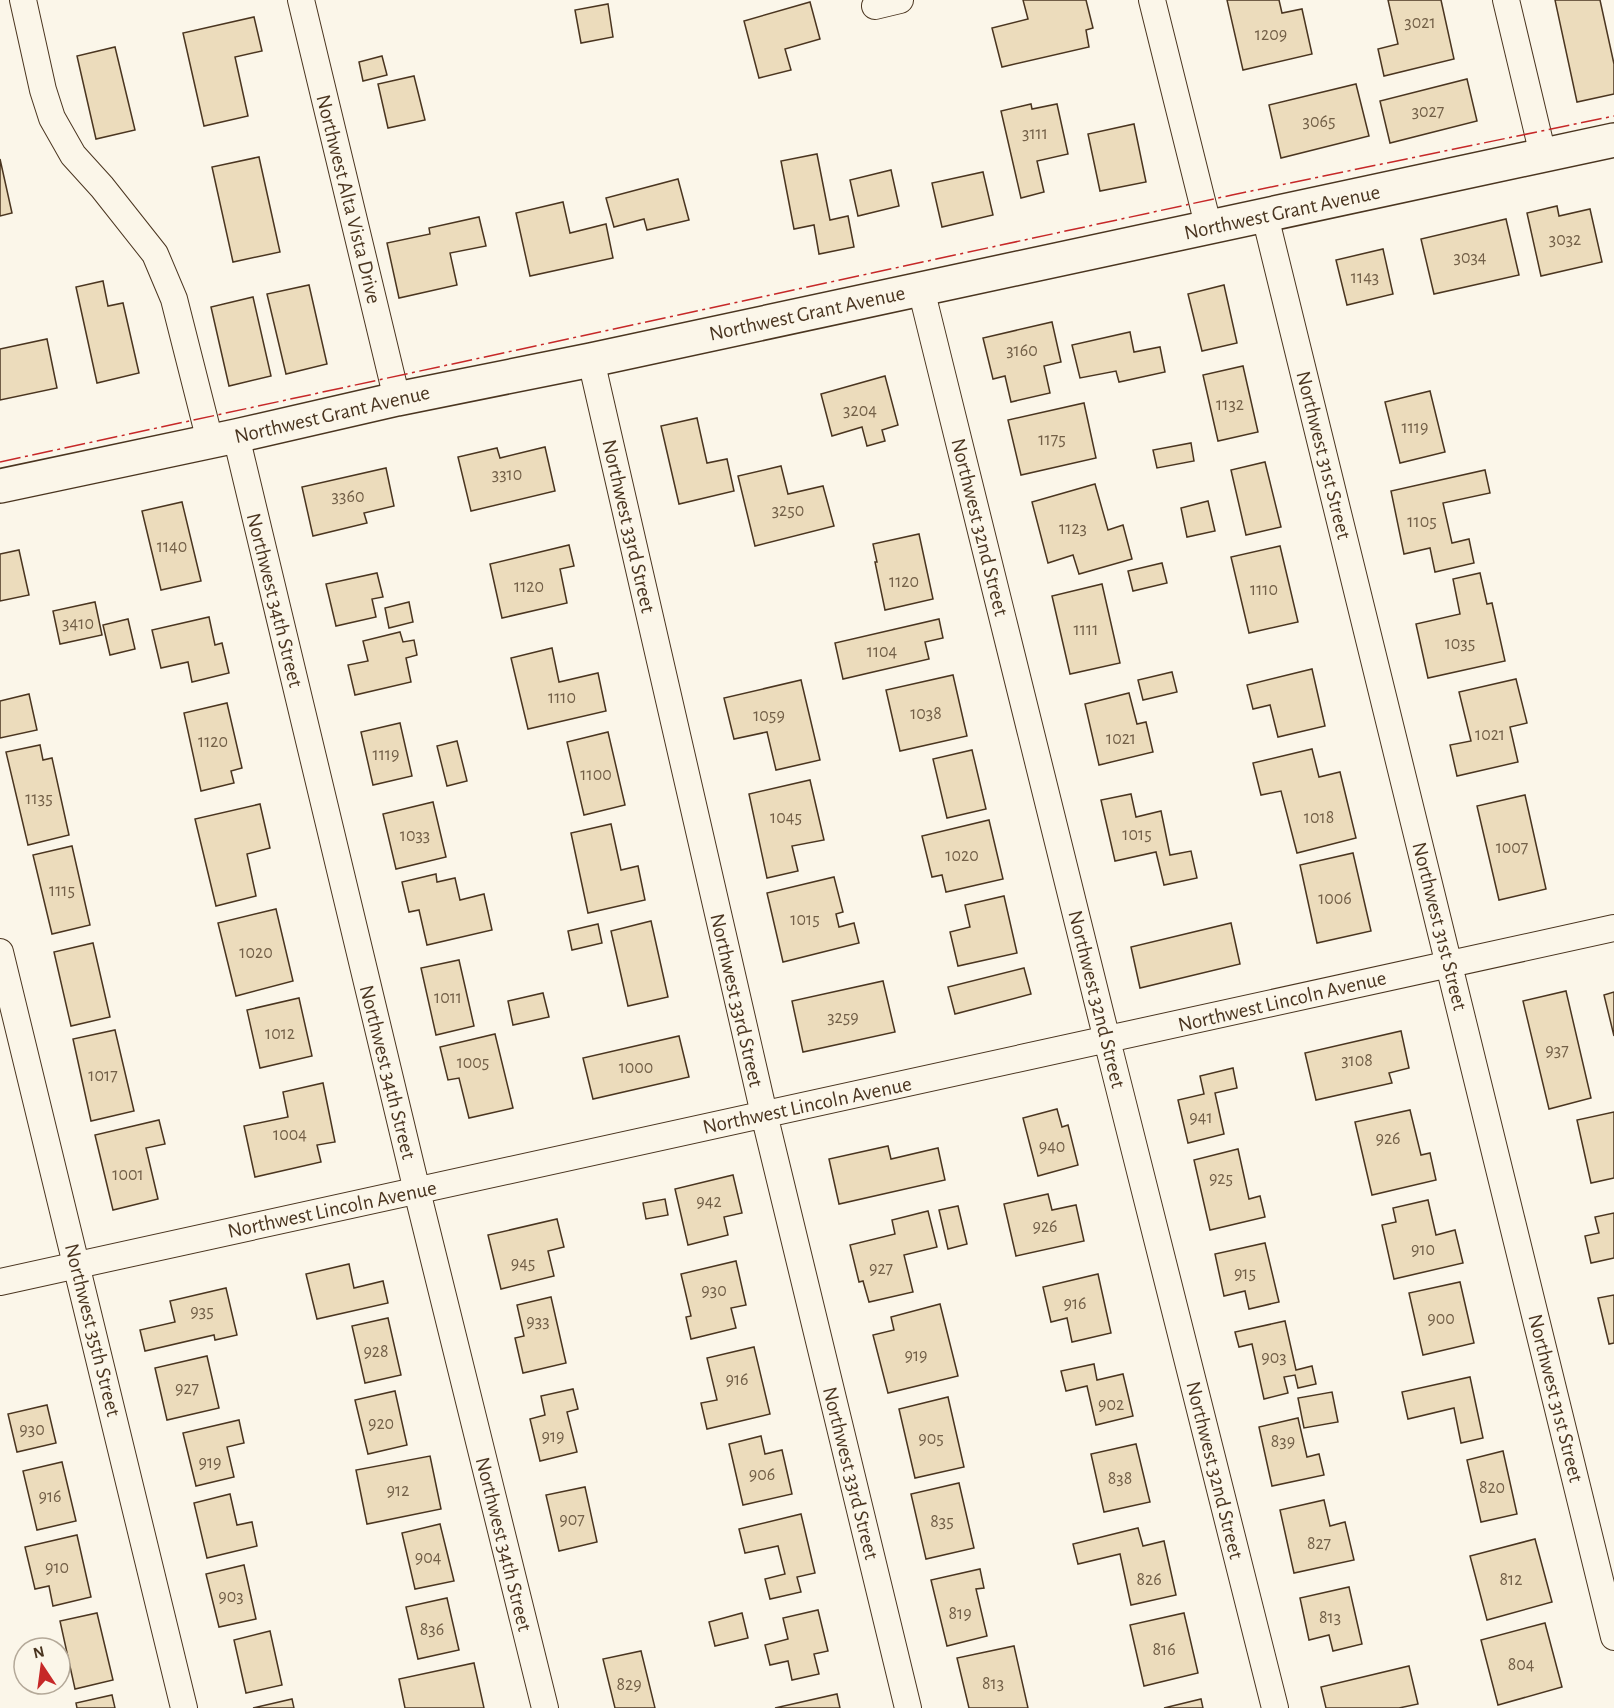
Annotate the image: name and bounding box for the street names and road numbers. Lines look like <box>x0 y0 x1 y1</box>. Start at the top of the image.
street label: Northwest Alta Vista Drive <box>312 92 385 306</box>
street label: Northwest Grant Avenue <box>1182 181 1382 244</box>
street label: Northwest Grant Avenue <box>707 282 907 345</box>
street label: Northwest 31st Street <box>1292 369 1355 542</box>
street label: Northwest Grant Avenue <box>232 382 432 447</box>
street label: Northwest 32nd Street <box>947 436 1012 618</box>
street label: Northwest 33rd Street <box>598 437 659 615</box>
street label: Northwest 34th Street <box>243 511 306 690</box>
street label: Northwest 31st Street <box>1408 840 1471 1013</box>
street label: Northwest 32nd Street <box>1064 908 1129 1090</box>
street label: Northwest 33rd Street <box>706 911 767 1089</box>
street label: Northwest Lincoln Avenue <box>1176 967 1388 1036</box>
street label: Northwest 34th Street <box>356 983 419 1162</box>
street label: Northwest Lincoln Avenue <box>701 1073 914 1138</box>
street label: Northwest Lincoln Avenue <box>226 1177 439 1242</box>
street label: Northwest 35th Street <box>61 1241 124 1419</box>
street label: Northwest 31st Street <box>1524 1312 1587 1485</box>
street label: Northwest 32nd Street <box>1182 1379 1247 1561</box>
street label: Northwest 33rd Street <box>819 1385 882 1562</box>
street label: Northwest 34th Street <box>472 1455 535 1634</box>

